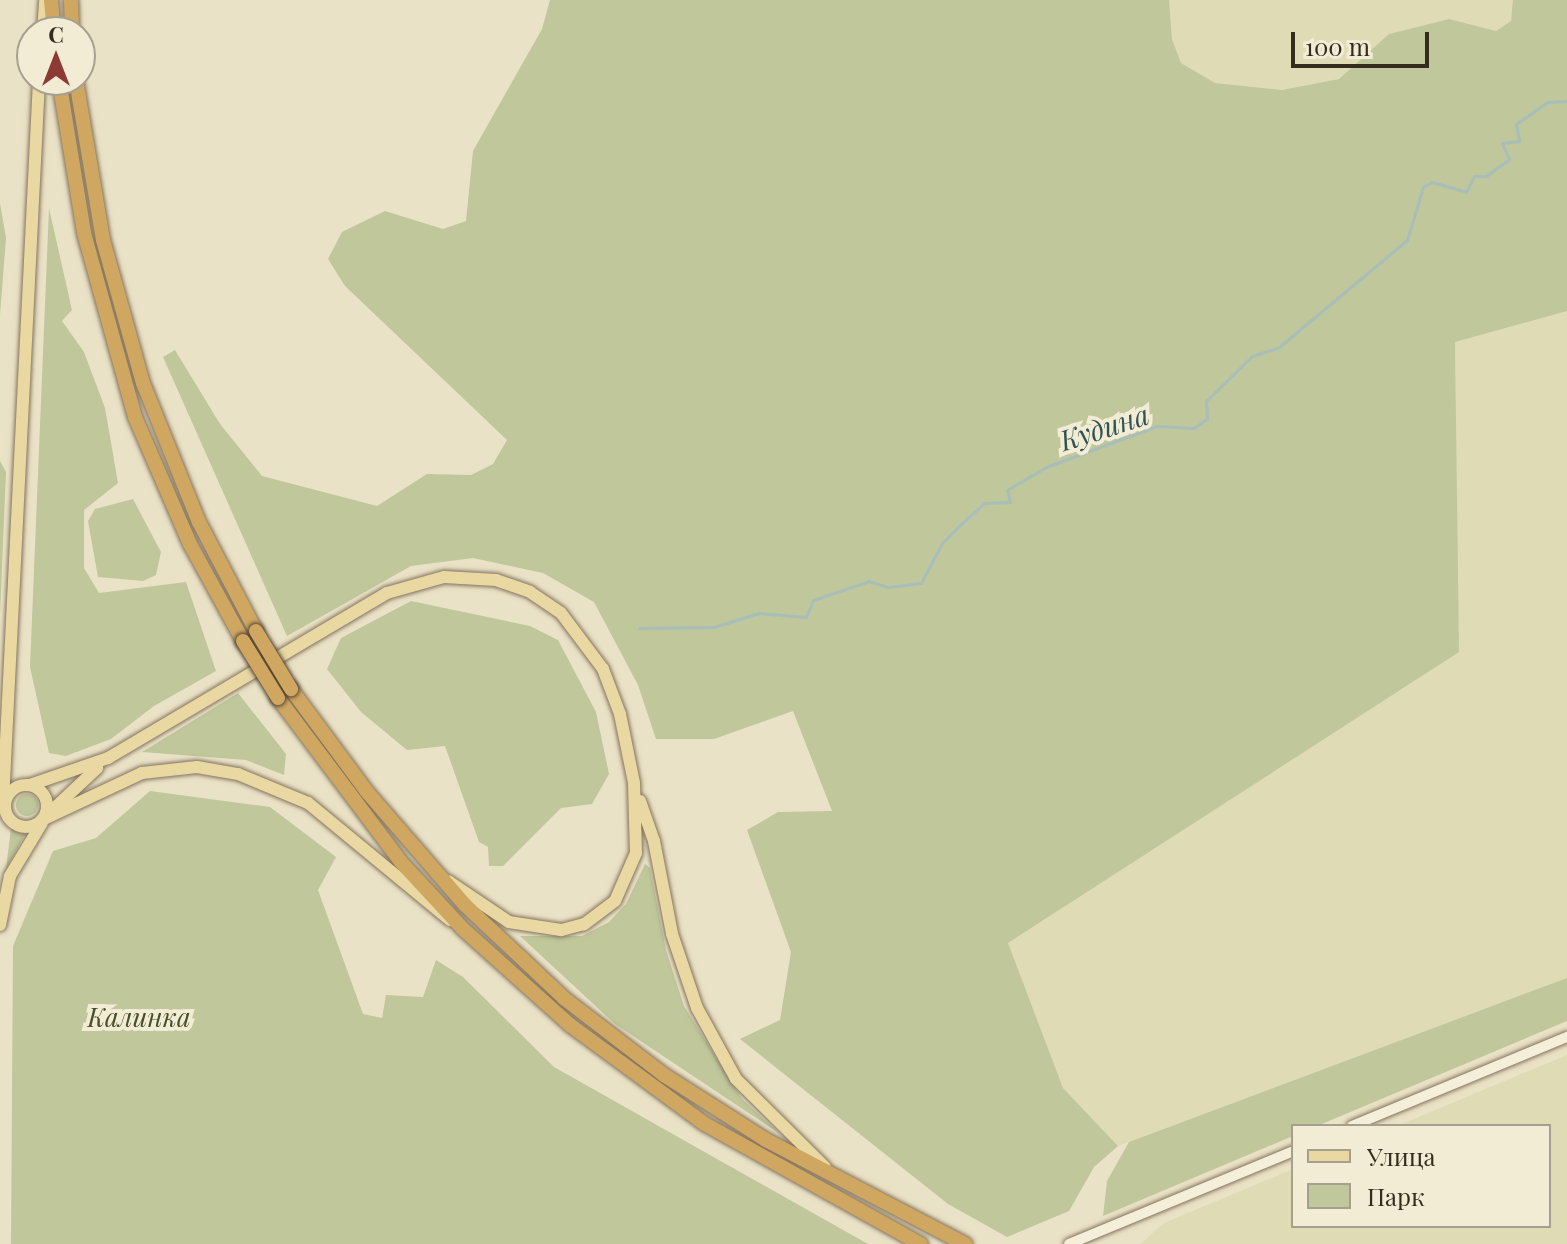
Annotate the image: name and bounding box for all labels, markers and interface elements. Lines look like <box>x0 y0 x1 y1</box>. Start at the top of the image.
north arrow <box>16 16 96 96</box>
scale bar <box>1295 16 1433 66</box>
text: С <box>48 19 64 49</box>
text: 100 m <box>1305 30 1370 62</box>
water label: Кудина <box>1055 397 1153 457</box>
park label: Калинка <box>87 1001 191 1033</box>
legend <box>1291 1124 1551 1228</box>
text: Улица <box>1367 1140 1436 1172</box>
text: Парк <box>1367 1180 1425 1212</box>

